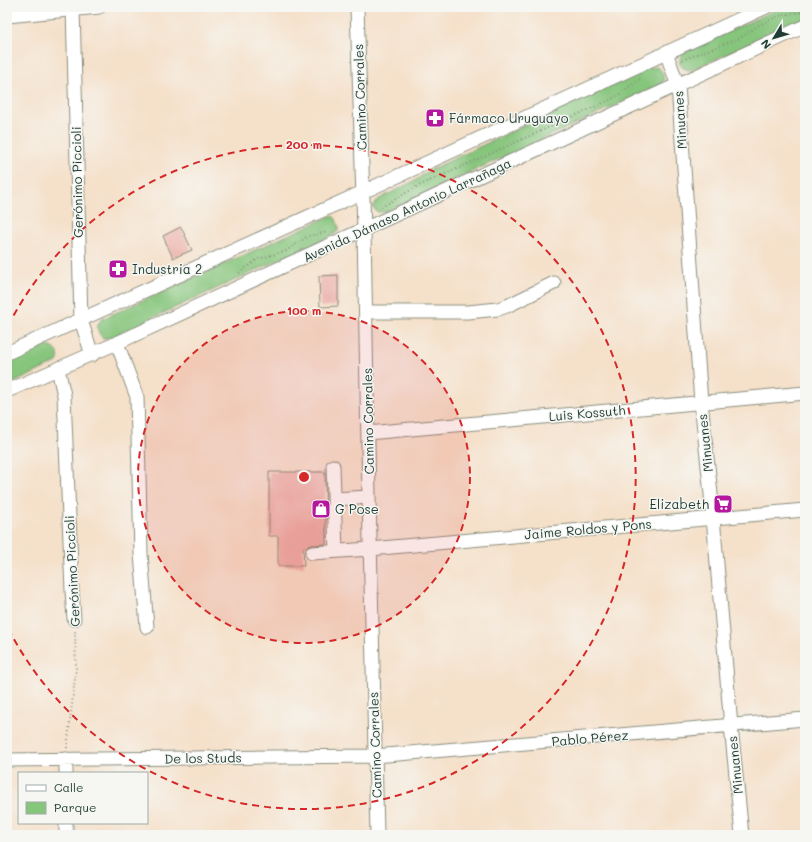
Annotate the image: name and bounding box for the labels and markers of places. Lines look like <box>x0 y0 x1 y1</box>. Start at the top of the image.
pharmacy icon: Fármaco Uruguayo <box>424 107 446 129</box>
place label: Fármaco Uruguayo <box>449 109 569 126</box>
pharmacy icon: Industria 2 <box>107 258 129 280</box>
place label: Industria 2 <box>132 260 202 277</box>
centre of rings <box>297 470 311 484</box>
supermarket icon: Elizabeth <box>712 493 734 515</box>
place label: Elizabeth <box>650 495 709 512</box>
shop icon: G Pose <box>310 498 332 520</box>
place label: G Pose <box>335 500 379 517</box>

